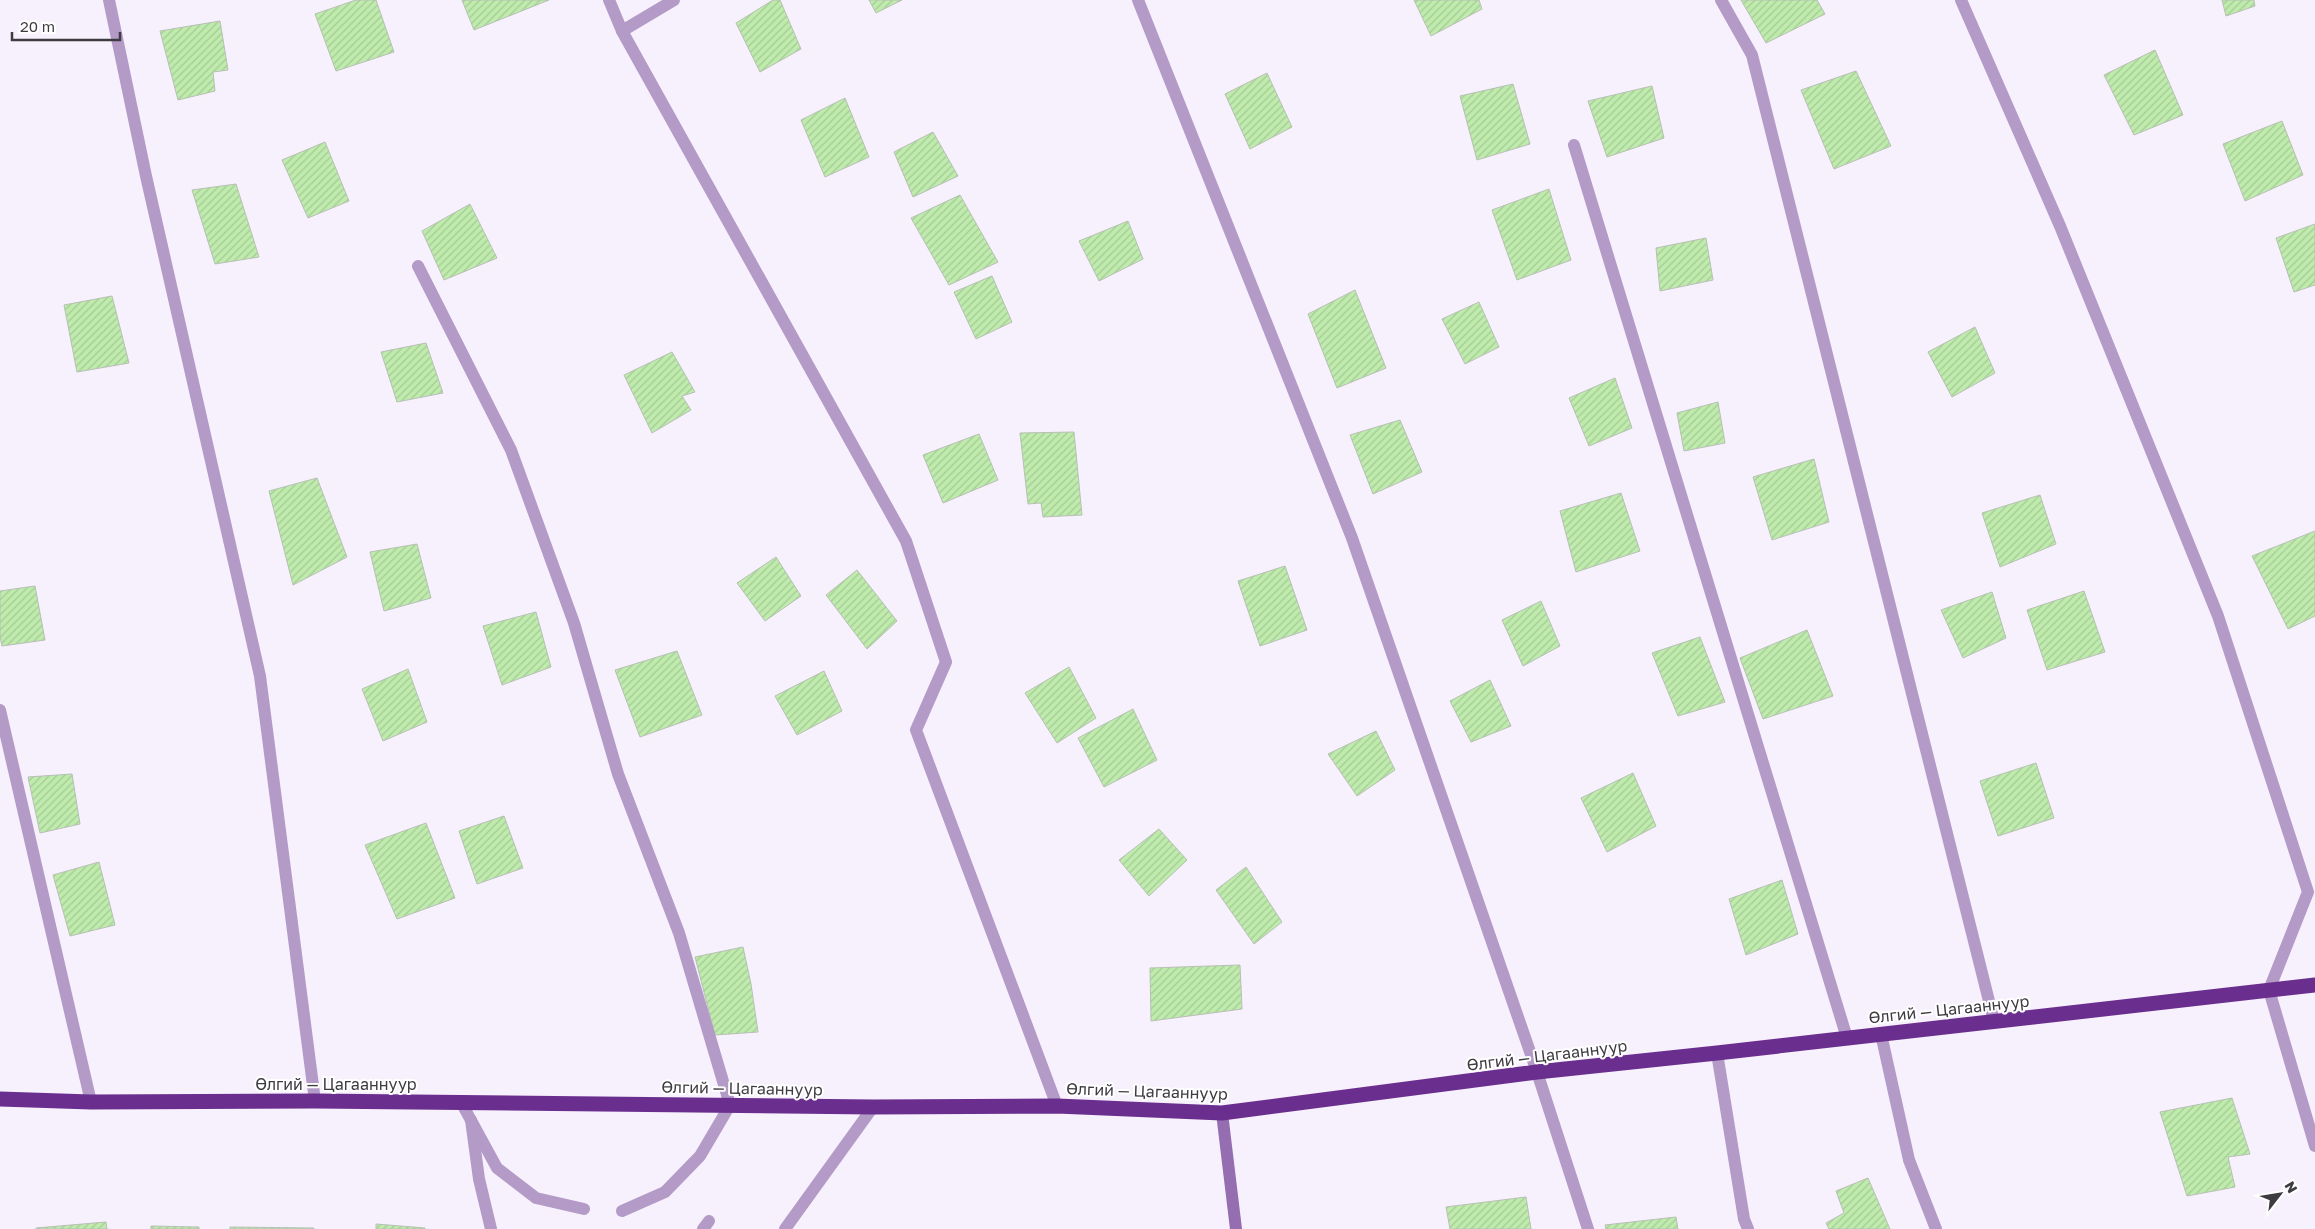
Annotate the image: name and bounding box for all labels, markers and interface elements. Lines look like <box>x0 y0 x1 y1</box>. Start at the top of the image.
scale bar <box>12 10 120 42</box>
text: 20 m <box>20 17 55 35</box>
street label: Өлгий — Цагааннуур <box>1868 991 2030 1027</box>
street label: Өлгий — Цагааннуур <box>1466 1035 1628 1075</box>
street label: Өлгий — Цагааннуур <box>255 1074 417 1094</box>
street label: Өлгий — Цагааннуур <box>661 1077 823 1099</box>
street label: Өлгий — Цагааннуур <box>1066 1078 1228 1104</box>
north arrow <box>2255 1169 2305 1219</box>
text: N <box>2282 1178 2302 1196</box>

